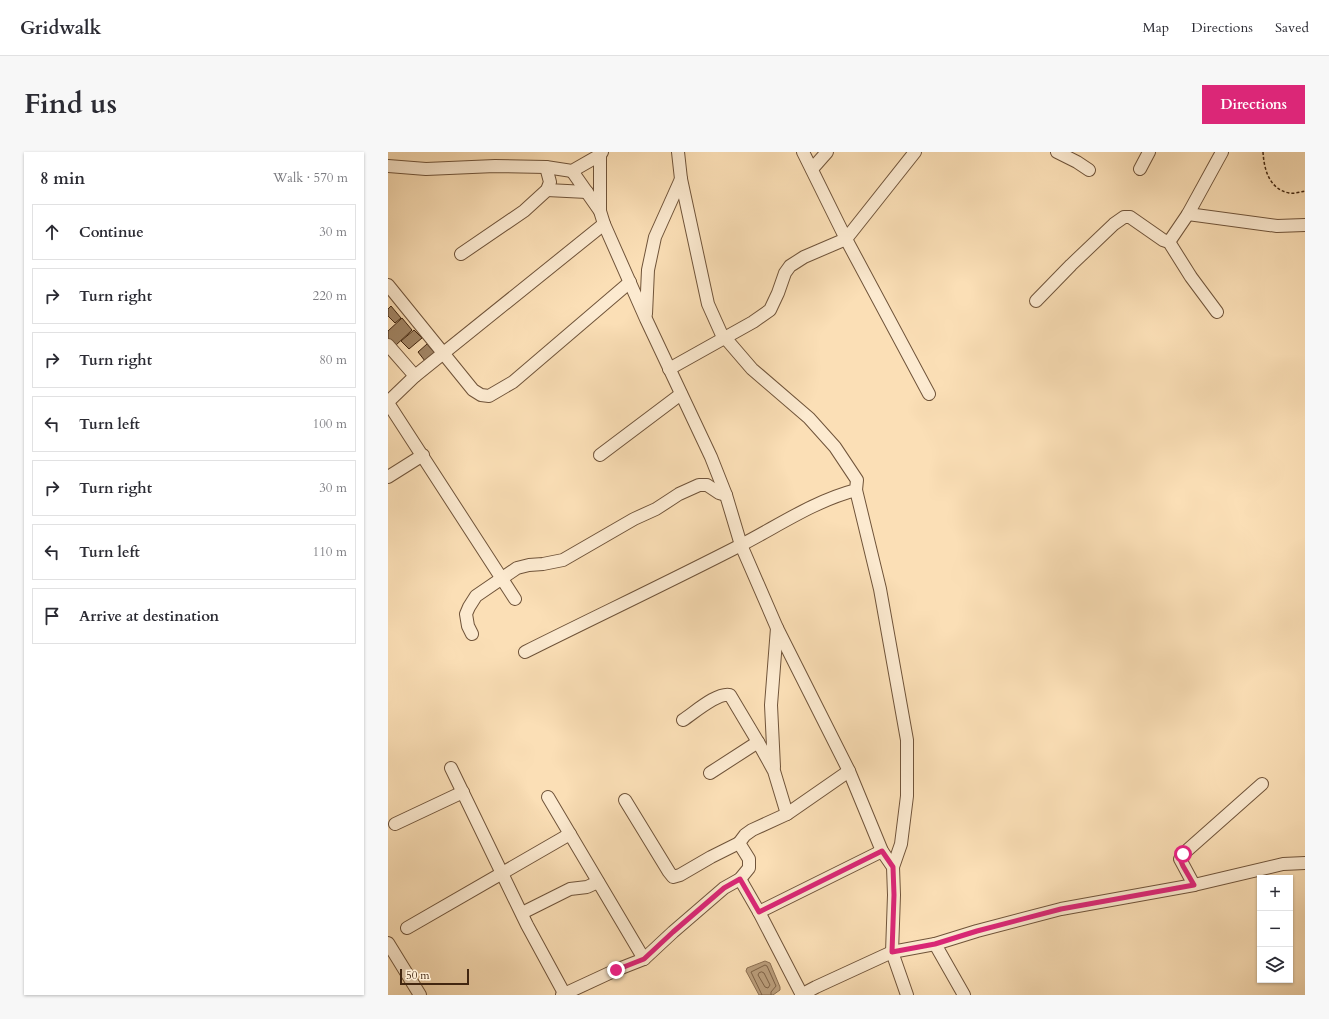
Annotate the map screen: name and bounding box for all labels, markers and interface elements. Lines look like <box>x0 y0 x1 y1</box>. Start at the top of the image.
text: Gridwalk <box>20 15 101 41</box>
text: Map <box>1143 18 1169 37</box>
text: Directions <box>1191 18 1253 37</box>
text: Saved <box>1275 18 1309 37</box>
text: Find us <box>24 85 117 123</box>
button: Directions <box>1202 85 1305 124</box>
text: 8 min <box>40 167 85 190</box>
text: Walk · 570 m <box>273 169 348 187</box>
icon: ahead <box>41 221 63 243</box>
text: Continue <box>79 222 144 242</box>
text: 30 m <box>319 223 347 241</box>
icon: right <box>41 285 63 307</box>
text: Turn right <box>79 286 152 306</box>
text: 220 m <box>313 287 347 305</box>
icon: right <box>41 349 63 371</box>
text: Turn right <box>79 350 152 370</box>
text: 80 m <box>319 351 347 369</box>
icon: left <box>41 413 63 435</box>
text: Turn left <box>79 414 140 434</box>
text: 100 m <box>313 415 347 433</box>
icon: right <box>41 477 63 499</box>
text: Turn right <box>79 478 152 498</box>
text: 30 m <box>319 479 347 497</box>
icon: left <box>41 541 63 563</box>
text: Turn left <box>79 542 140 562</box>
text: 110 m <box>313 543 347 561</box>
icon: arrive <box>41 605 63 627</box>
text: Arrive at destination <box>79 606 219 626</box>
route start <box>1174 845 1192 863</box>
map controls <box>1257 875 1293 983</box>
button: + <box>1257 875 1293 911</box>
button: − <box>1257 911 1293 947</box>
button: layers <box>1257 947 1293 983</box>
route end <box>607 961 625 979</box>
scale bar <box>400 967 469 986</box>
text: 50 m <box>406 968 430 983</box>

